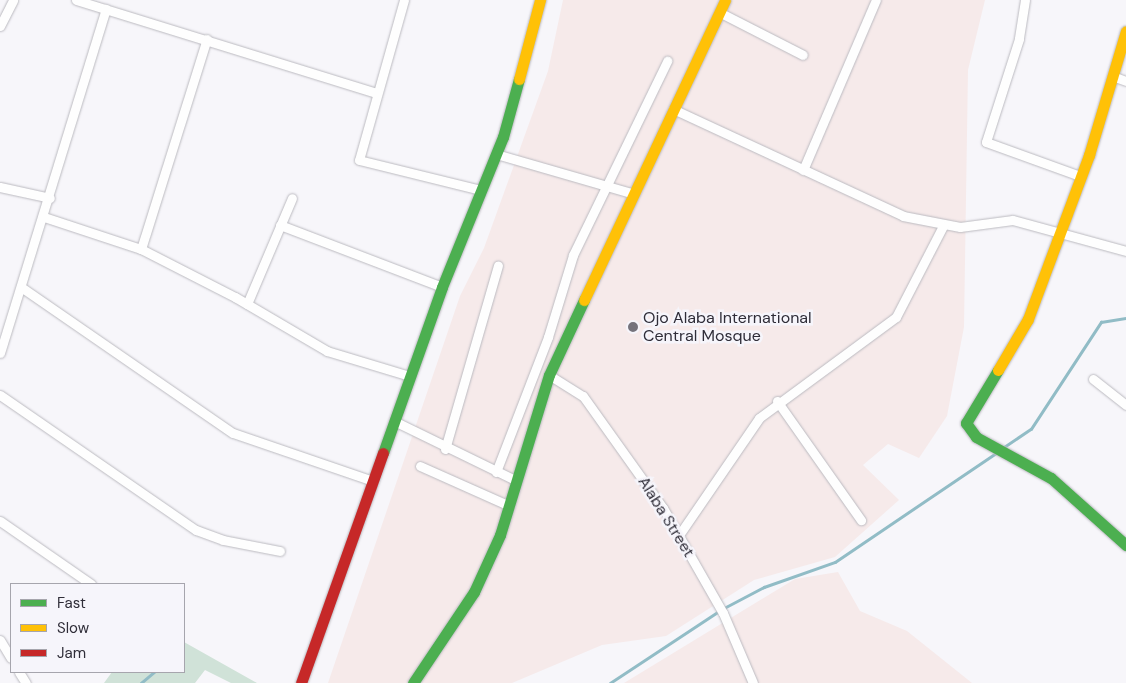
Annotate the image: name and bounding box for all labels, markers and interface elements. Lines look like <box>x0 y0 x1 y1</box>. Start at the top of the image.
place label: Ojo Alaba International Central Mosque <box>643 308 812 346</box>
marker: Ojo Alaba International Central Mosque <box>627 321 639 333</box>
street label: Alaba Street <box>634 473 698 561</box>
legend <box>10 583 185 673</box>
text: Fast <box>57 593 86 613</box>
text: Slow <box>57 618 89 638</box>
text: Jam <box>57 643 86 663</box>

